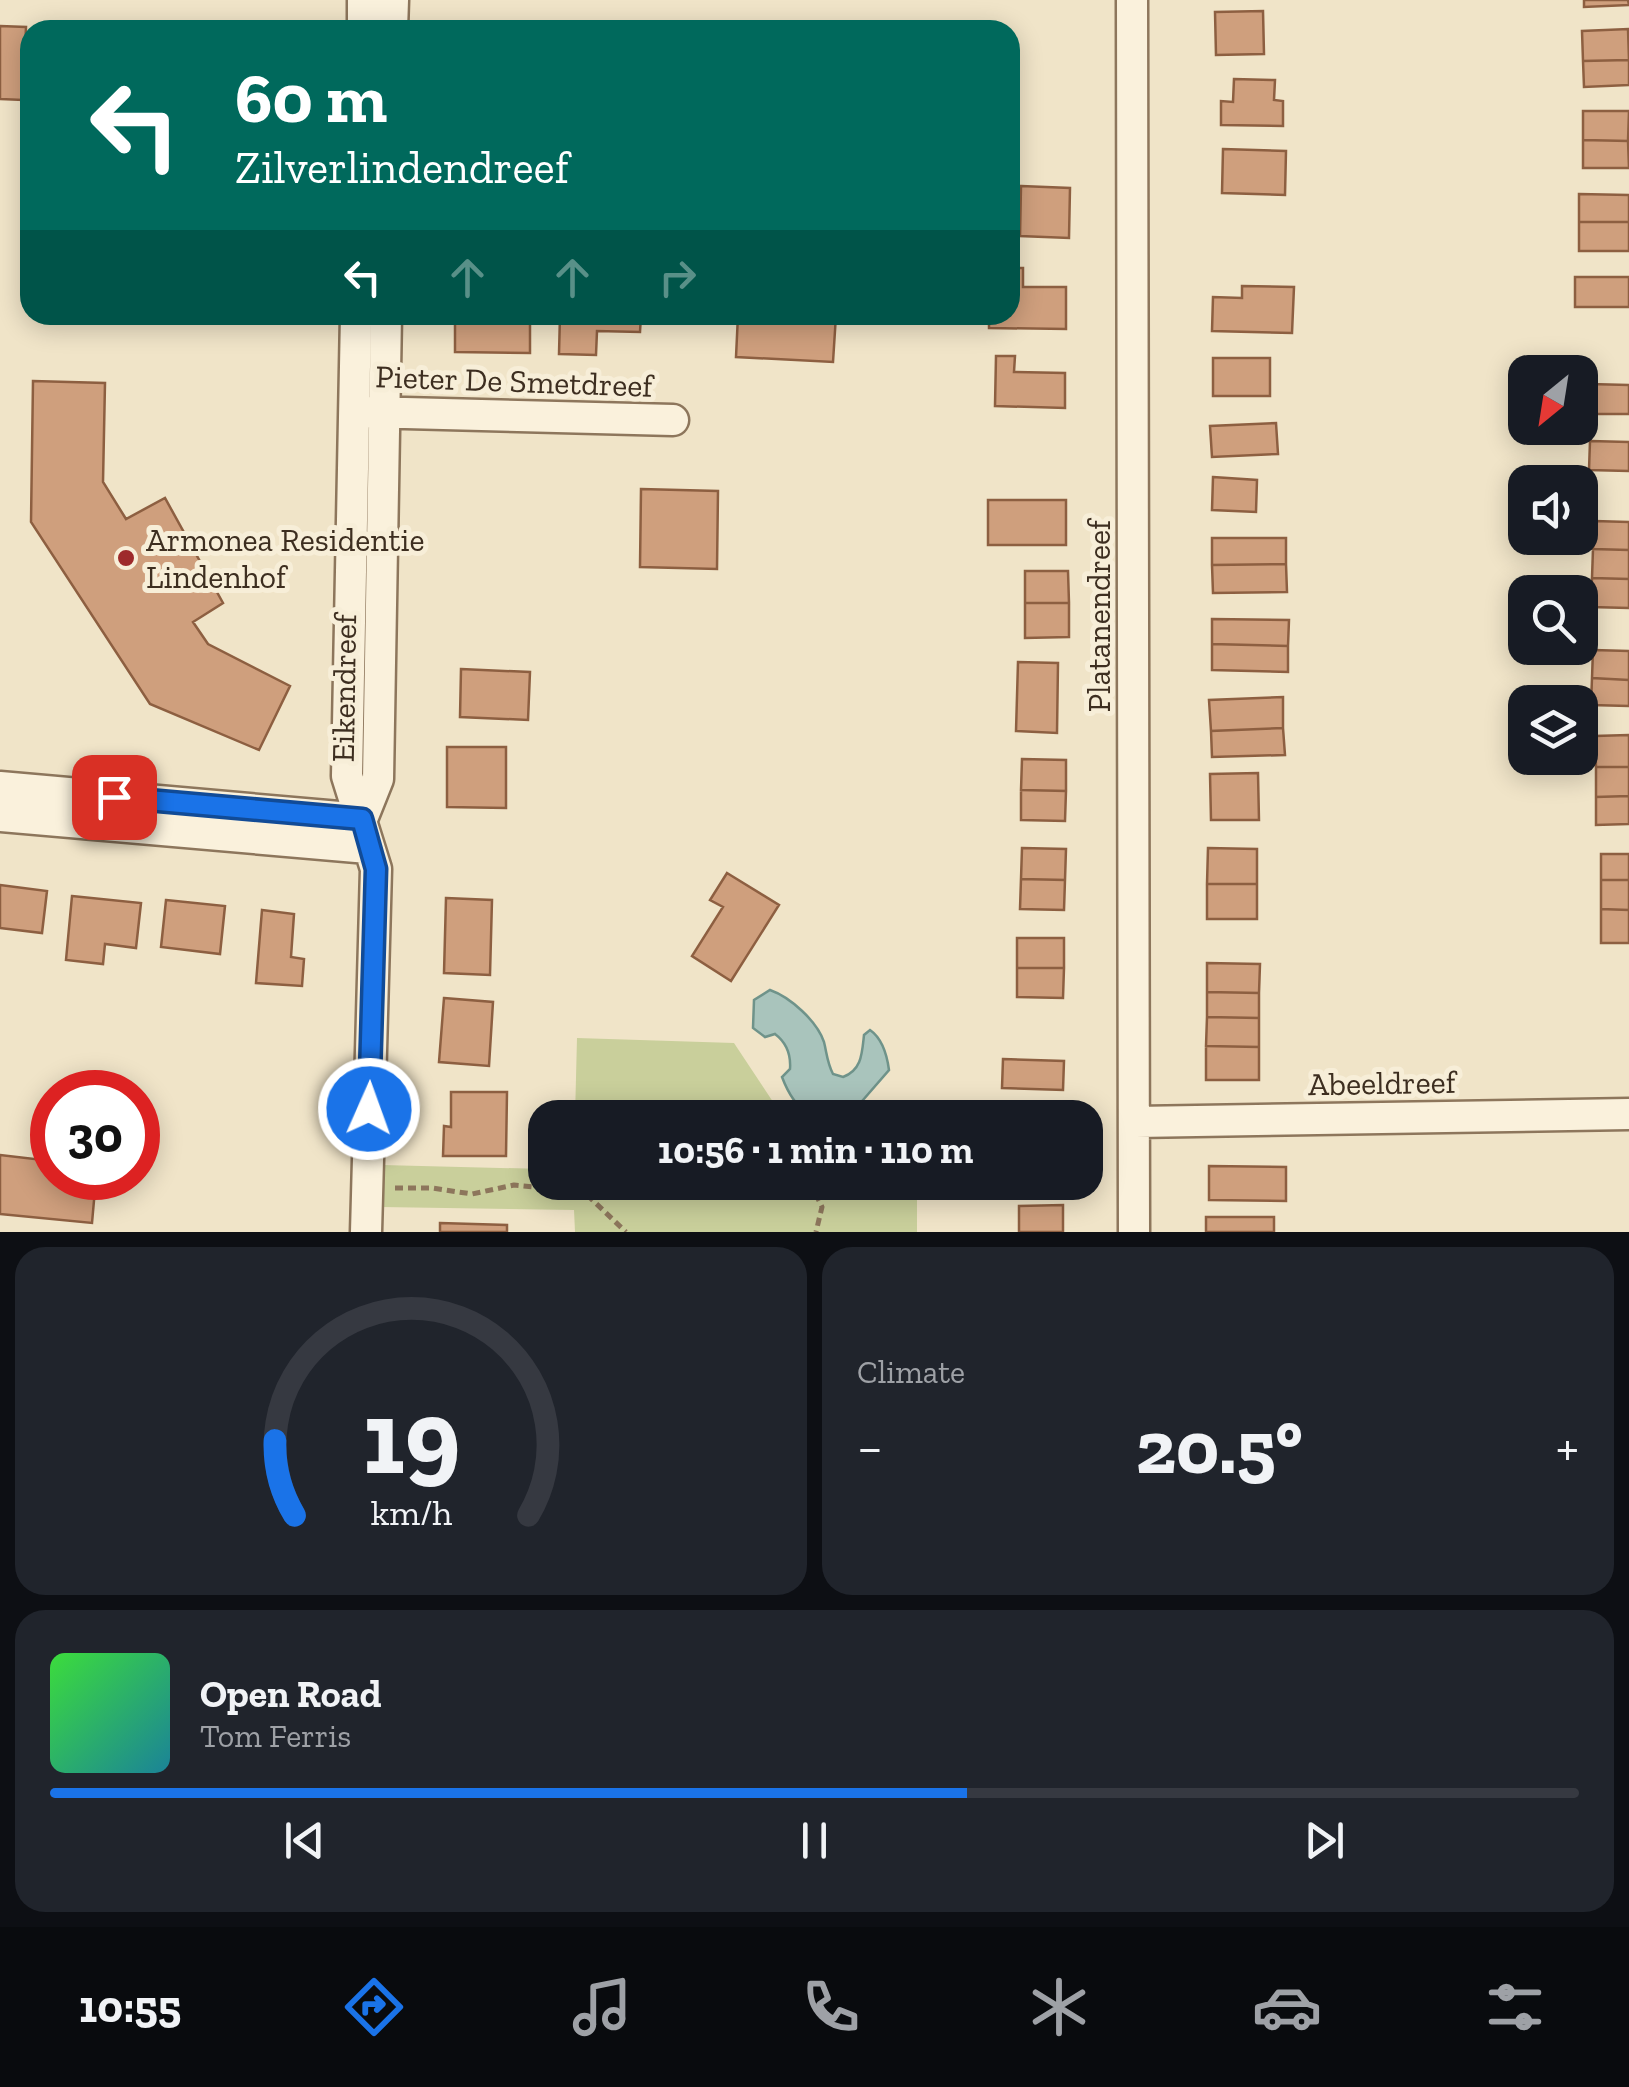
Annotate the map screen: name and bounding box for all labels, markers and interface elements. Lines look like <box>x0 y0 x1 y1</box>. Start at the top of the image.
text: 60 m <box>235 56 387 140</box>
icon: left <box>70 60 200 190</box>
text: Zilverlindendreef <box>235 141 569 195</box>
icon: left <box>335 250 390 305</box>
icon: ahead <box>440 250 495 305</box>
icon: ahead <box>545 250 600 305</box>
icon: right <box>650 250 705 305</box>
north arrow <box>1508 355 1598 445</box>
map controls <box>1508 355 1598 775</box>
street label: Pieter De Smetdreef <box>375 357 656 405</box>
button: sound <box>1508 465 1598 555</box>
street label: Platanendreef <box>1080 517 1118 712</box>
place label: Armonea Residentie Lindenhof <box>146 521 425 596</box>
marker: Armonea Residentie Lindenhof <box>115 547 137 569</box>
button: search <box>1508 575 1598 665</box>
street label: Eikendreef <box>324 611 364 763</box>
button: layers <box>1508 685 1598 775</box>
pin <box>72 755 157 840</box>
icon: arrive <box>87 770 142 825</box>
position arrow <box>317 1057 421 1161</box>
street label: Abeeldreef <box>1308 1063 1459 1103</box>
speed limit sign: 30 <box>30 1070 160 1200</box>
text: 10:56 · 1 min · 110 m <box>658 1127 973 1173</box>
text: Climate <box>857 1353 965 1391</box>
text: 19 <box>362 1375 460 1500</box>
text: 20.5° <box>1136 1402 1303 1492</box>
text: − <box>857 1414 883 1480</box>
text: + <box>1556 1414 1579 1480</box>
text: km/h <box>370 1491 452 1534</box>
text: Open Road <box>200 1671 382 1717</box>
text: Tom Ferris <box>200 1717 351 1755</box>
icon: previous <box>277 1813 332 1868</box>
icon: pause <box>787 1813 842 1868</box>
icon: next <box>1297 1813 1352 1868</box>
icon: directions <box>339 1972 409 2042</box>
icon: music <box>567 1972 637 2042</box>
icon: phone <box>796 1972 866 2042</box>
icon: climate <box>1024 1972 1094 2042</box>
icon: car <box>1252 1972 1322 2042</box>
icon: filters <box>1480 1972 1550 2042</box>
text: 10:55 <box>79 1980 181 2034</box>

